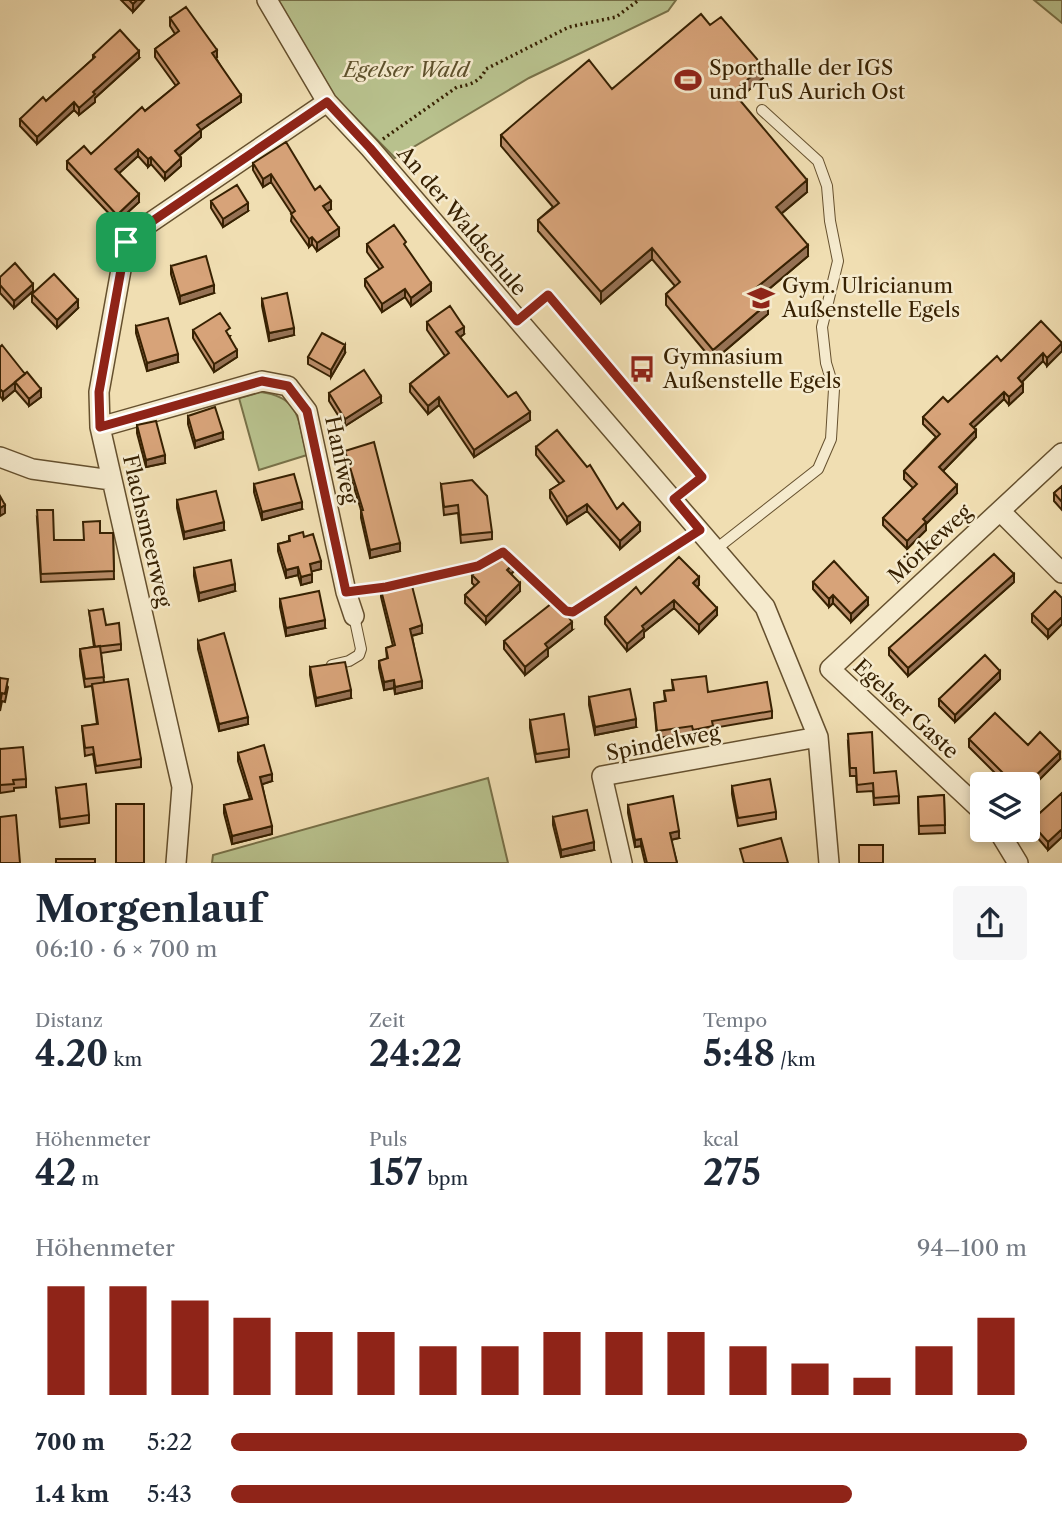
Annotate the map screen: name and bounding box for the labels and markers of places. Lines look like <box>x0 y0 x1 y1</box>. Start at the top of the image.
place label: Sporthalle der IGS und TuS Aurich Ost <box>709 55 906 104</box>
sports icon: Sporthalle der IGS und TuS Aurich Ost <box>673 65 703 95</box>
pin <box>96 212 156 272</box>
place label: Gym. Ulricianum Außenstelle Egels <box>781 273 960 322</box>
school or university icon: Gym. Ulricianum Außenstelle Egels <box>746 283 776 313</box>
place label: Gymnasium Außenstelle Egels <box>662 344 841 393</box>
bus stop icon: Gymnasium Außenstelle Egels <box>627 354 657 384</box>

